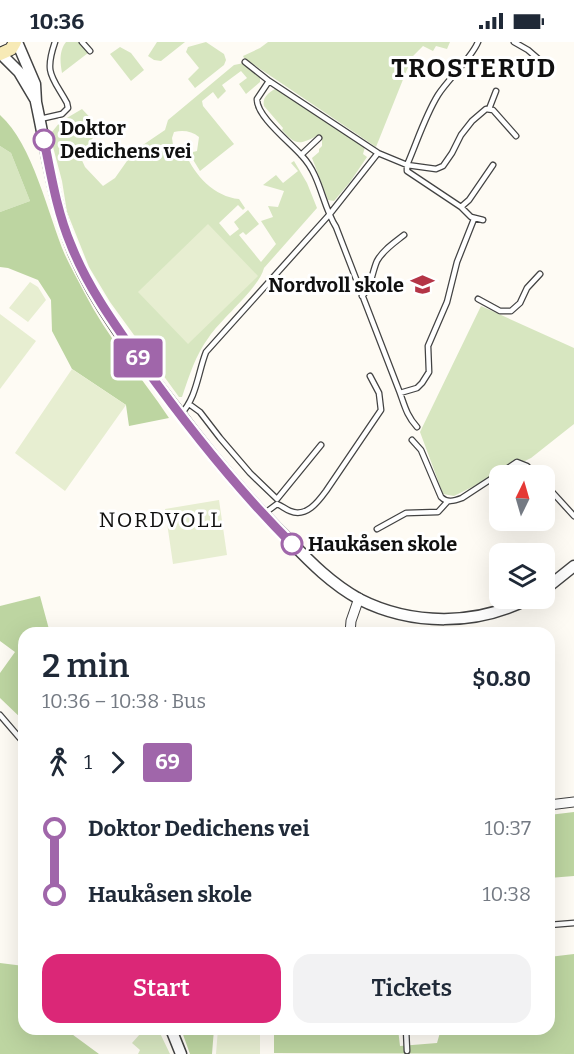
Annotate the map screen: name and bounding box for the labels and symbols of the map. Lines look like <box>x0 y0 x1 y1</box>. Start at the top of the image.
district label: TROSTERUD <box>391 53 557 84</box>
place label: Doktor Dedichens vei <box>60 116 192 163</box>
marker: Doktor Dedichens vei <box>33 129 55 151</box>
school or university icon: Nordvoll skole <box>409 272 435 298</box>
place label: Nordvoll skole <box>268 273 404 297</box>
line badge: 69 <box>111 338 165 378</box>
north arrow <box>489 465 555 531</box>
district label: NORDVOLL <box>99 507 223 533</box>
place label: Haukåsen skole <box>308 532 457 556</box>
marker: Haukåsen skole <box>281 533 303 555</box>

